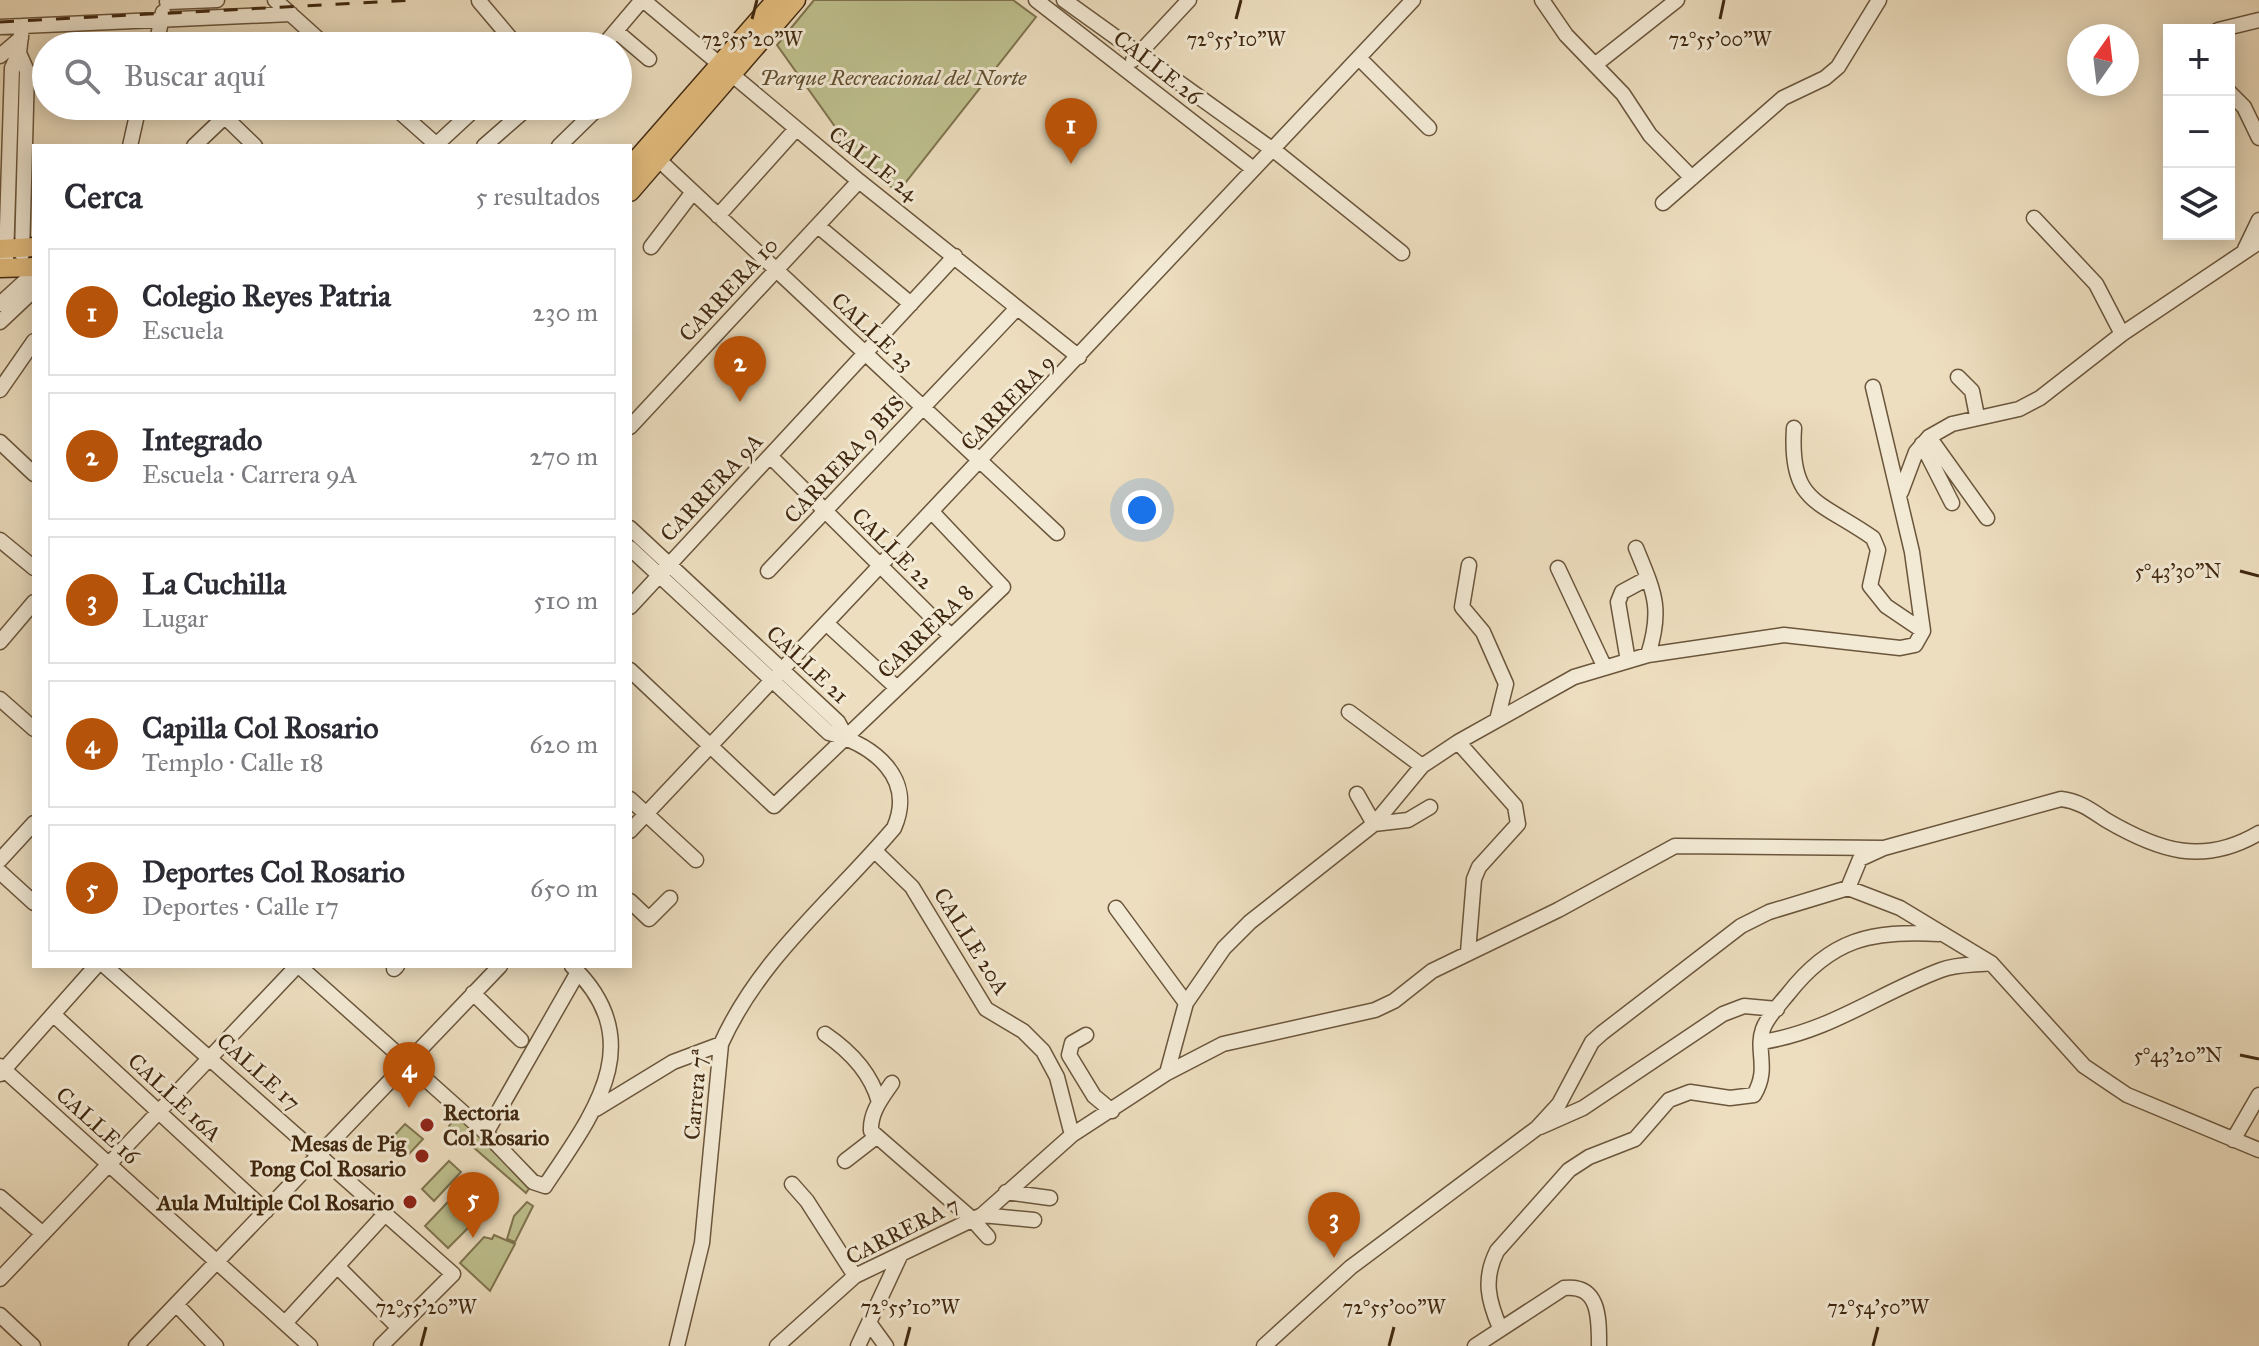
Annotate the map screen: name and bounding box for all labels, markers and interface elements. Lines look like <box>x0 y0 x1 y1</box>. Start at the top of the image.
street label: CALLE 26 <box>1108 24 1208 111</box>
north arrow <box>2067 24 2139 96</box>
map controls <box>2163 24 2235 240</box>
button: + <box>2163 24 2235 96</box>
text: 72°55'20"W <box>701 27 804 51</box>
text: 72°55'10"W <box>1186 27 1287 51</box>
text: 72°55'00"W <box>1669 27 1772 51</box>
search box <box>32 32 632 120</box>
icon: search <box>60 54 104 98</box>
text: Buscar aquí <box>124 58 265 94</box>
park label: Parque Recreacional del Norte <box>760 64 1027 91</box>
button: − <box>2163 96 2235 168</box>
pin: 1 <box>1045 98 1097 164</box>
street label: CALLE 24 <box>824 120 924 207</box>
button: layers <box>2163 168 2235 240</box>
text: Cerca <box>64 176 143 217</box>
text: 5 resultados <box>476 180 600 212</box>
street label: CARRERA 10 <box>673 232 784 347</box>
text: Colegio Reyes Patria <box>142 278 391 314</box>
street label: CALLE 23 <box>826 287 919 376</box>
text: 1 <box>87 296 97 328</box>
text: 230 m <box>532 296 598 328</box>
text: Escuela <box>142 314 224 346</box>
pin: 2 <box>714 336 766 402</box>
street label: CARRERA 9 <box>955 349 1060 456</box>
street label: CARRERA 9 BIS <box>778 390 910 529</box>
text: Integrado <box>142 422 262 458</box>
street label: CARRERA 9A <box>654 427 768 547</box>
text: 2 <box>86 440 98 472</box>
text: 270 m <box>529 440 598 472</box>
text: Escuela · Carrera 9A <box>142 458 357 490</box>
your location <box>1122 490 1162 530</box>
street label: CALLE 22 <box>846 502 939 595</box>
text: 5°43'30"N <box>2135 559 2221 583</box>
text: La Cuchilla <box>142 566 286 602</box>
street label: CARRERA 8 <box>872 579 979 684</box>
text: 3 <box>87 584 97 616</box>
text: 510 m <box>533 584 598 616</box>
text: Lugar <box>142 602 208 634</box>
street label: CALLE 21 <box>761 620 854 709</box>
text: Capilla Col Rosario <box>142 710 378 746</box>
text: 4 <box>85 728 99 760</box>
text: 620 m <box>529 728 598 760</box>
text: Templo · Calle 18 <box>142 746 324 778</box>
text: Deportes Col Rosario <box>142 854 405 890</box>
text: 5 <box>86 872 98 904</box>
text: 650 m <box>530 872 598 904</box>
street label: CALLE 20A <box>928 883 1015 1000</box>
text: Deportes · Calle 17 <box>142 890 339 922</box>
street label: CALLE 17 <box>211 1027 306 1116</box>
pin: 4 <box>383 1042 435 1108</box>
text: 5°43'20"N <box>2134 1043 2222 1067</box>
street label: CALLE 16A <box>122 1047 227 1147</box>
street label: Carrera 7ª <box>678 1047 713 1141</box>
street label: CALLE 16 <box>50 1081 145 1170</box>
place label: Rectoria Col Rosario <box>443 1099 549 1151</box>
marker: Rectoria Col Rosario <box>418 1116 436 1134</box>
place label: Mesas de Pig Pong Col Rosario <box>250 1130 407 1182</box>
marker: Mesas de Pig Pong Col Rosario <box>413 1147 431 1165</box>
pin: 5 <box>447 1172 499 1238</box>
place label: Aula Multiple Col Rosario <box>155 1189 394 1216</box>
street label: CARRERA 7 <box>841 1190 963 1270</box>
pin: 3 <box>1308 1192 1360 1258</box>
marker: Aula Multiple Col Rosario <box>401 1193 419 1211</box>
text: 72°55'20"W <box>375 1295 478 1319</box>
text: 72°55'10"W <box>860 1295 961 1319</box>
text: 72°55'00"W <box>1343 1295 1446 1319</box>
text: 72°54'50"W <box>1827 1295 1930 1319</box>

